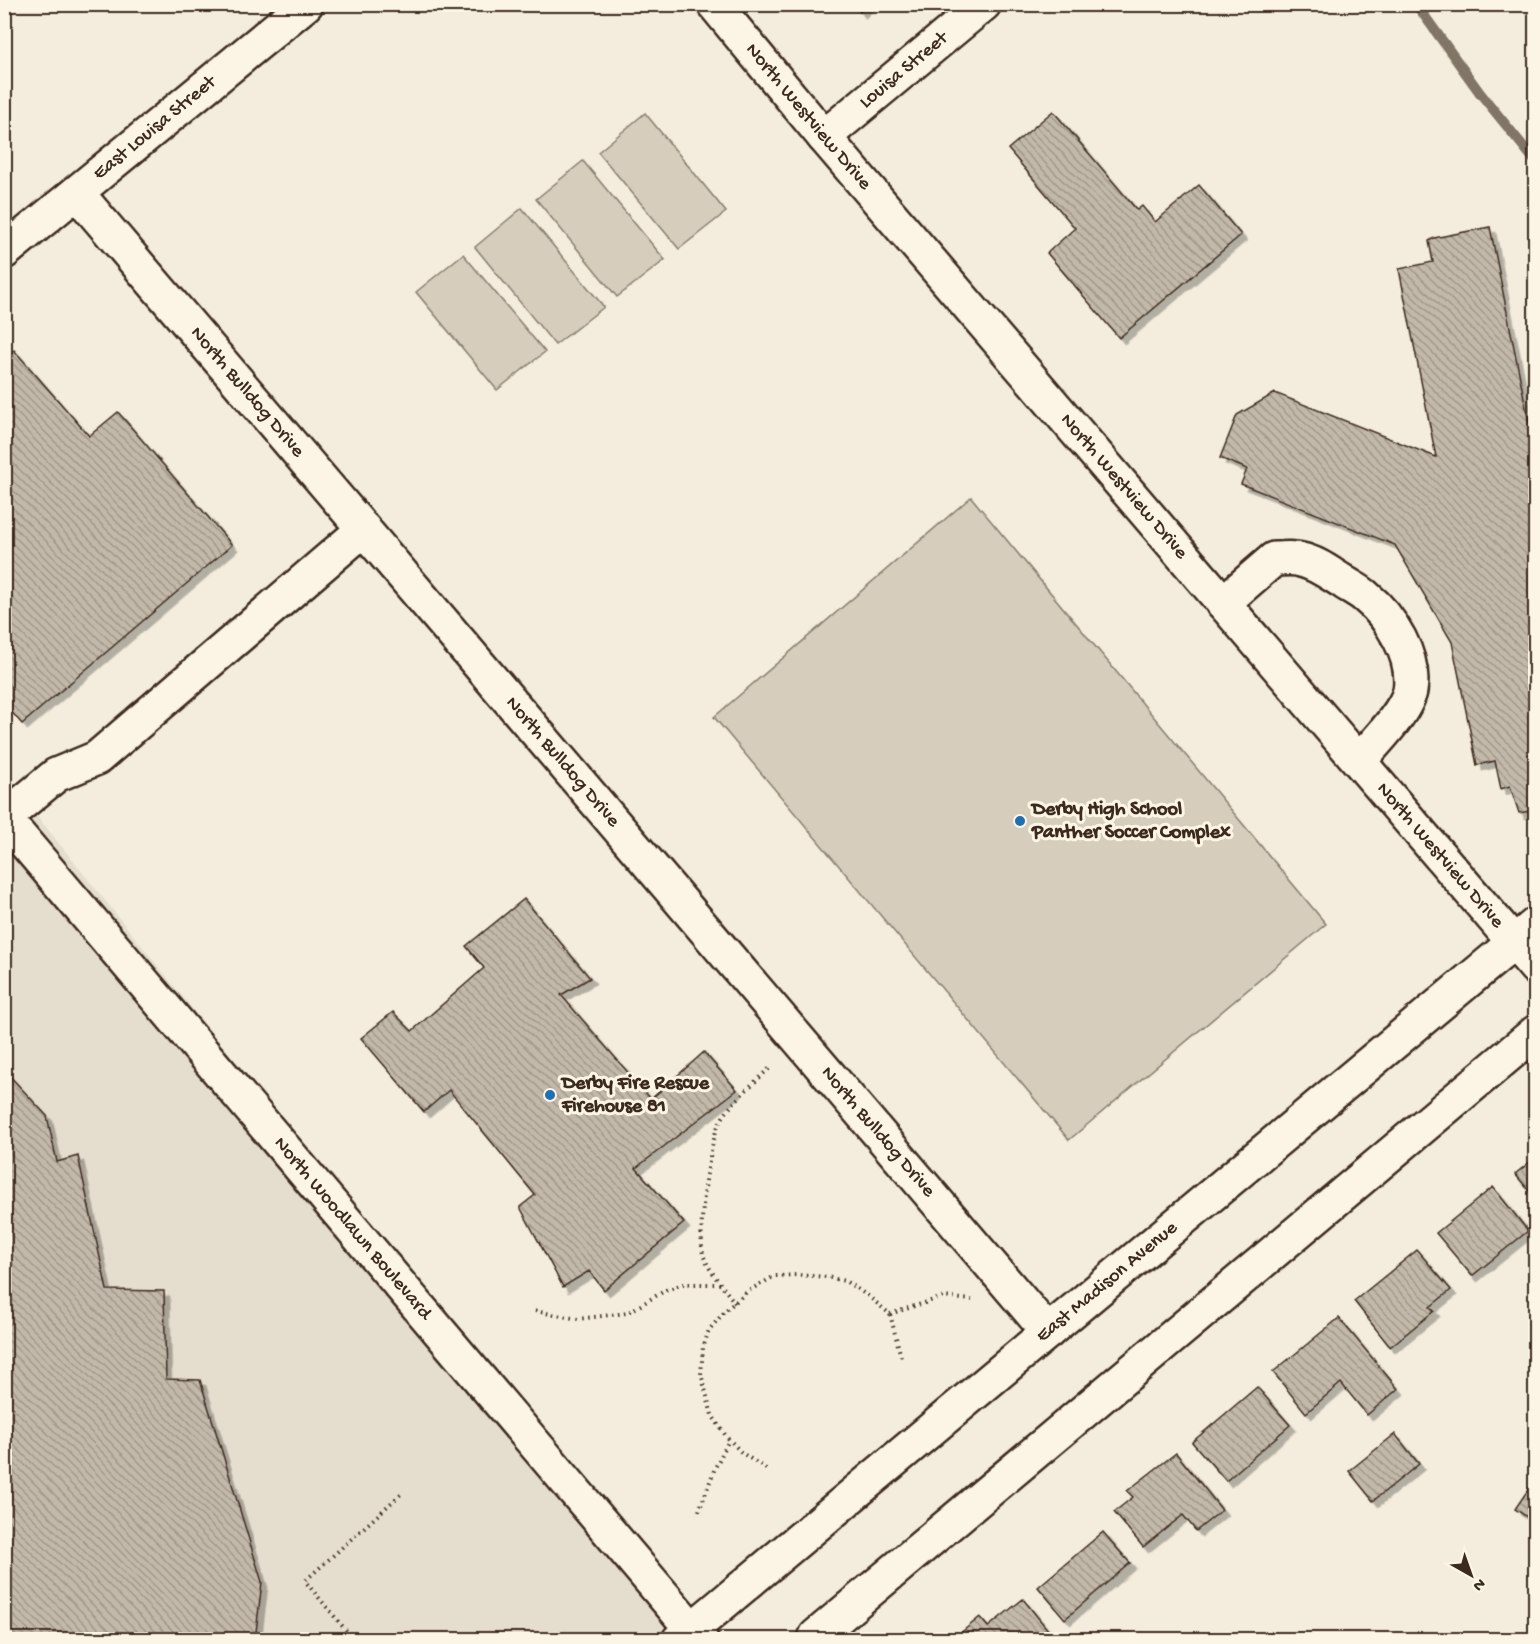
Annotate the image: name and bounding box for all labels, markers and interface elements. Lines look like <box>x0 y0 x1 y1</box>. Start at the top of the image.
street label: Louisa Street <box>855 26 954 114</box>
street label: North Westview Drive <box>740 39 877 196</box>
street label: East Louisa Street <box>89 70 222 185</box>
street label: North Bulldog Drive <box>185 322 310 463</box>
street label: North Westview Drive <box>1055 409 1193 565</box>
street label: North Bulldog Drive <box>500 692 625 833</box>
street label: North Westview Drive <box>1371 778 1509 934</box>
place label: Derby High School Panther Soccer Complex <box>1030 799 1231 845</box>
marker: Derby High School Panther Soccer Complex <box>1013 814 1027 828</box>
street label: North Bulldog Drive <box>815 1062 940 1203</box>
place label: Derby Fire Rescue Firehouse 81 <box>560 1073 710 1119</box>
marker: Derby Fire Rescue Firehouse 81 <box>543 1088 557 1102</box>
street label: North Woodlawn Boulevard <box>268 1133 438 1326</box>
street label: East Madison Avenue <box>1032 1216 1183 1348</box>
north arrow <box>1441 1545 1501 1605</box>
text: N <box>1468 1573 1489 1595</box>

